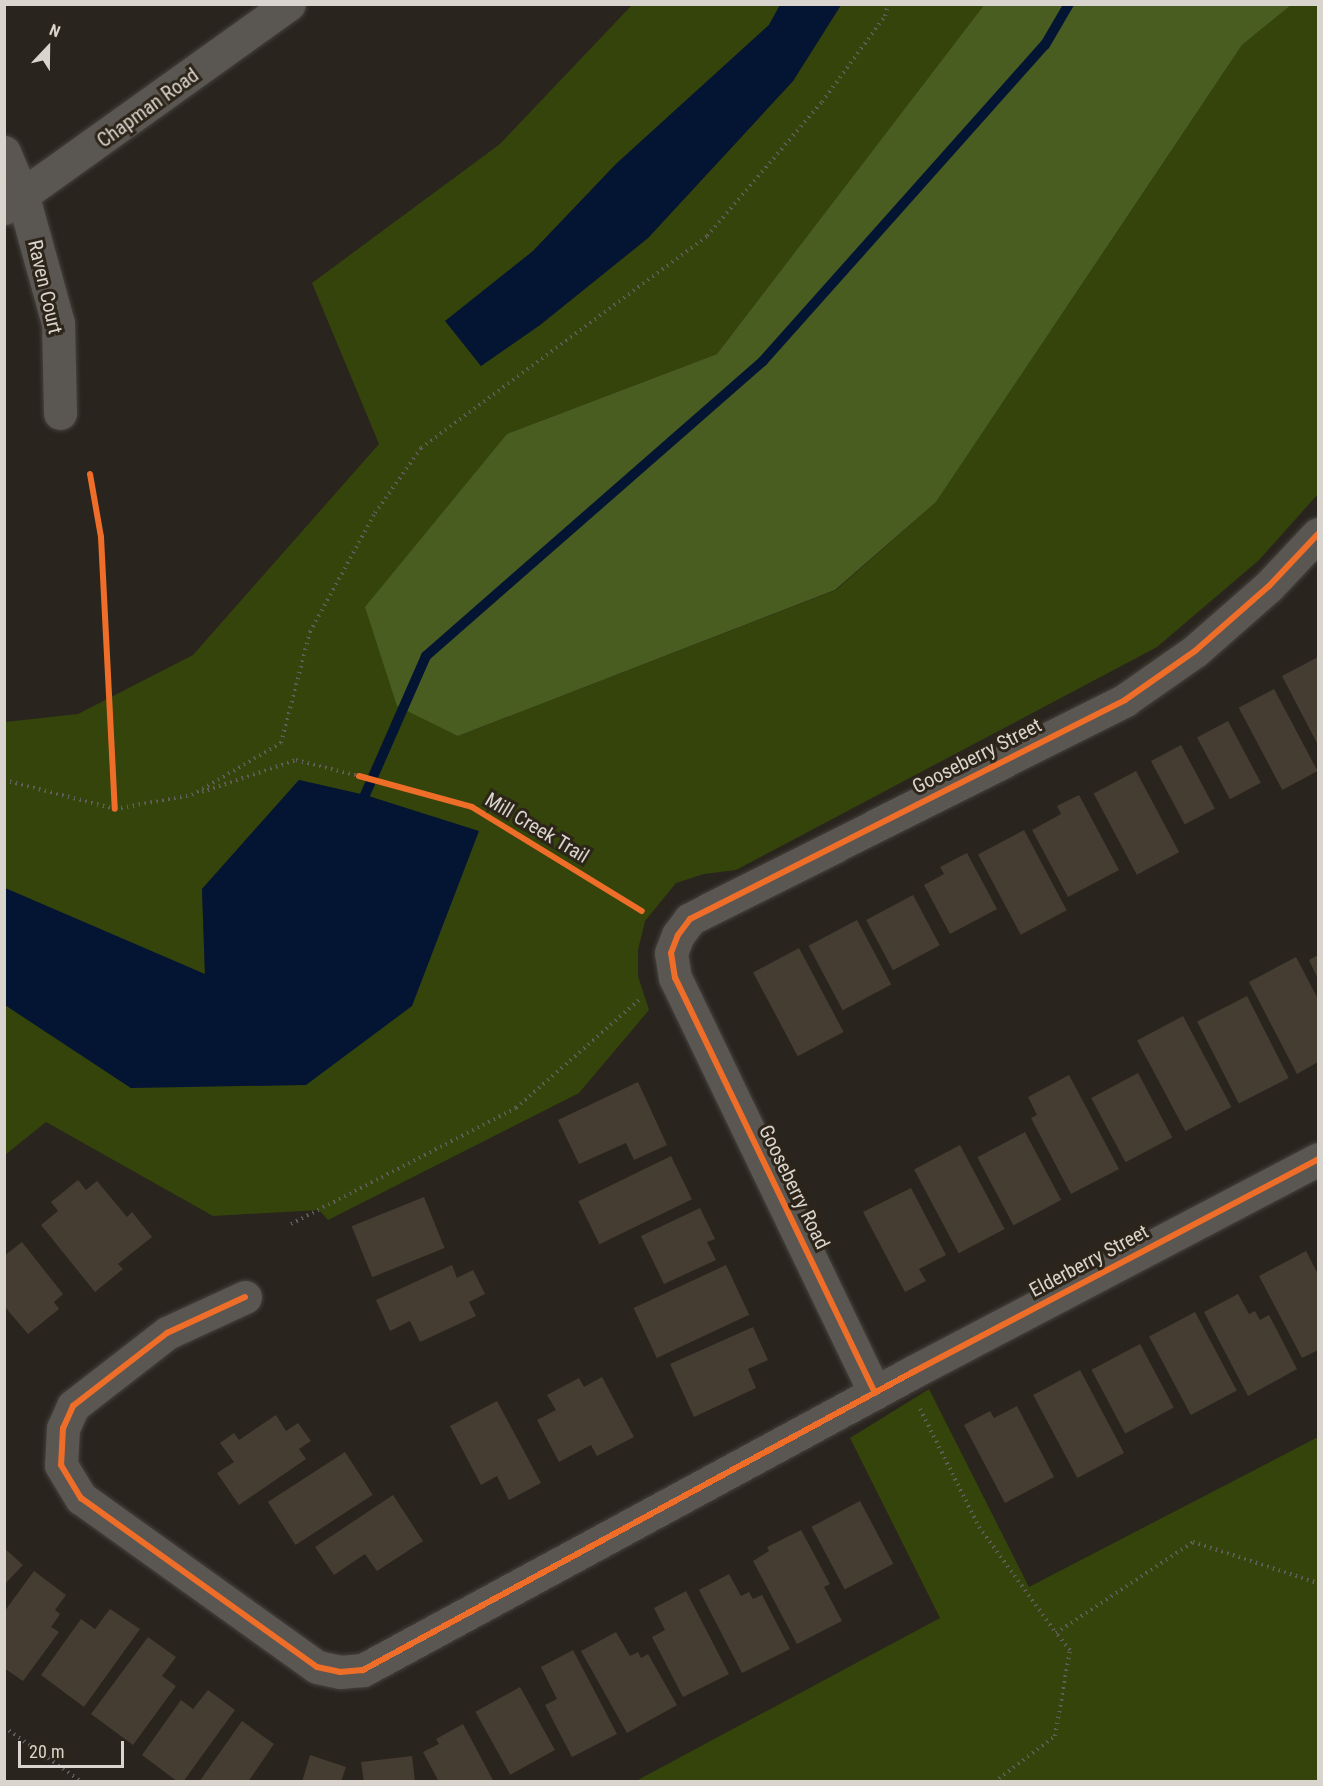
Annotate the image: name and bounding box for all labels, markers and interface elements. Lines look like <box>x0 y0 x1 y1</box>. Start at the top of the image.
north arrow <box>18 18 78 78</box>
text: N <box>47 20 63 41</box>
street label: Chapman Road <box>93 63 203 153</box>
street label: Raven Court <box>23 238 67 336</box>
street label: Gooseberry Street <box>908 713 1046 799</box>
street label: Mill Creek Trail <box>481 788 593 868</box>
street label: Gooseberry Road <box>754 1121 834 1253</box>
street label: Elderberry Street <box>1025 1220 1153 1302</box>
scale bar <box>21 1729 128 1767</box>
text: 20 m <box>29 1741 64 1762</box>

